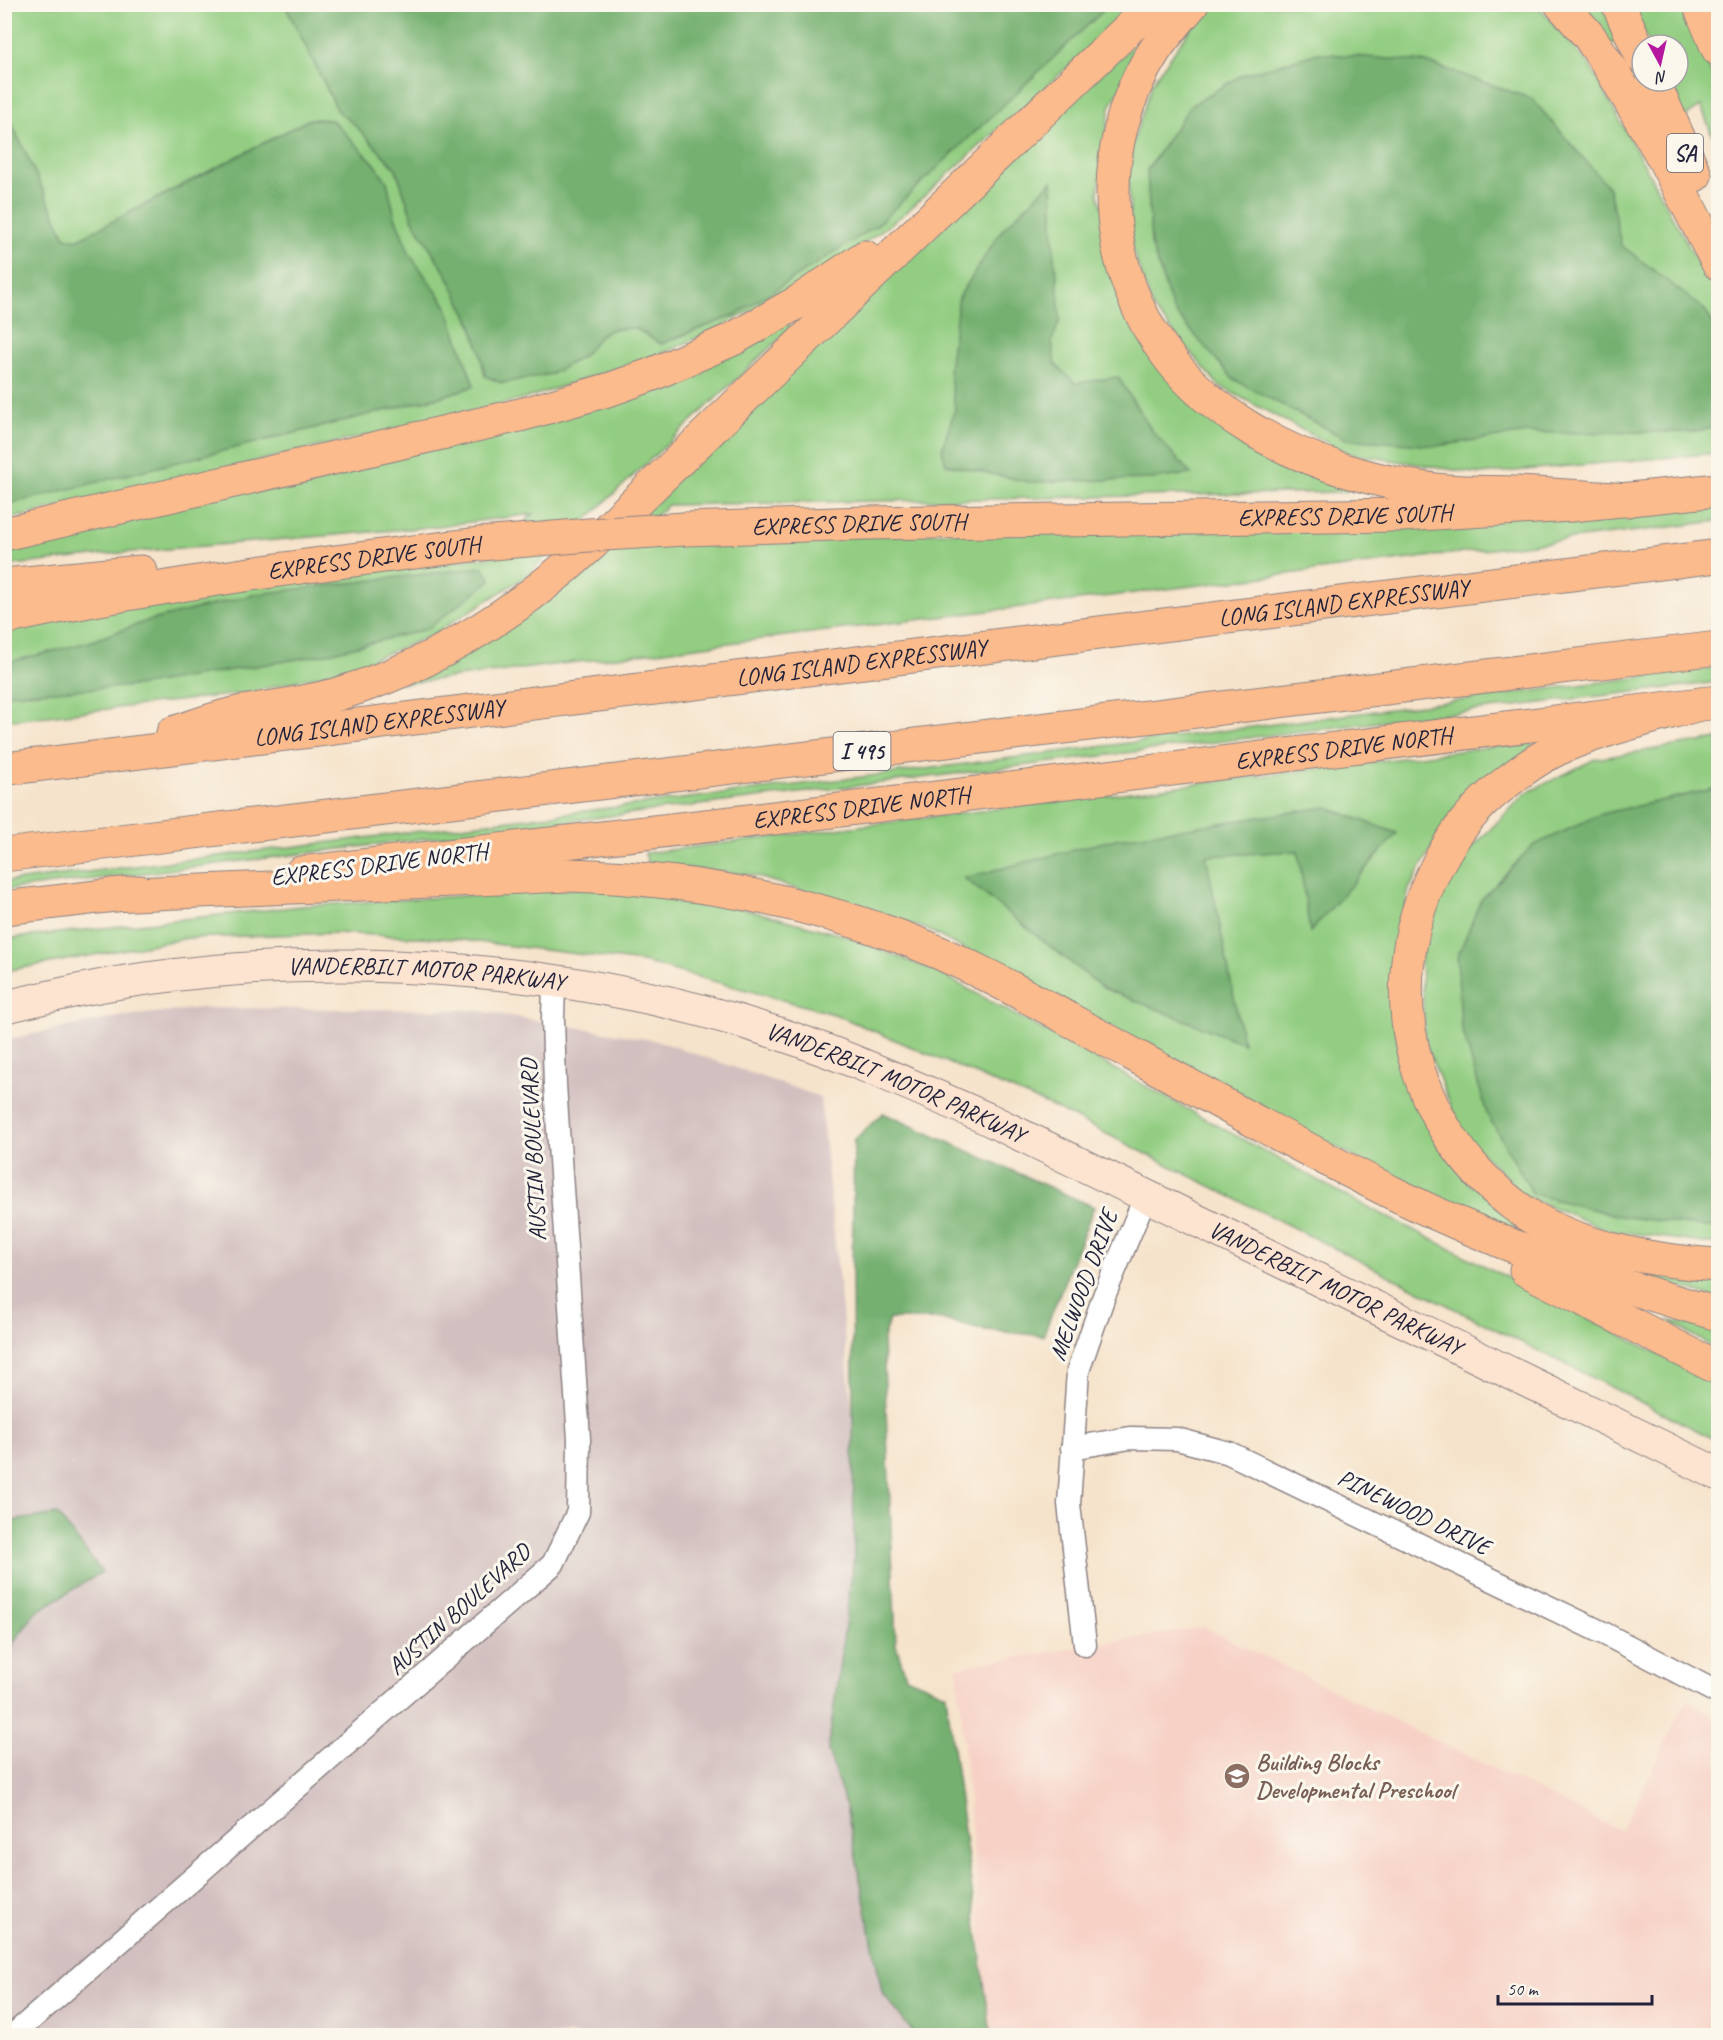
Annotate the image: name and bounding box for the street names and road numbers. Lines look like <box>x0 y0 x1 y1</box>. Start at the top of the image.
road number: SA <box>1667 134 1703 172</box>
street label: EXPRESS DRIVE SOUTH <box>1238 497 1456 532</box>
street label: EXPRESS DRIVE SOUTH <box>752 506 970 542</box>
street label: EXPRESS DRIVE SOUTH <box>266 529 485 586</box>
street label: LONG ISLAND EXPRESSWAY <box>1217 572 1474 633</box>
street label: LONG ISLAND EXPRESSWAY <box>735 632 992 693</box>
street label: LONG ISLAND EXPRESSWAY <box>252 691 510 753</box>
street label: EXPRESS DRIVE NORTH <box>1234 719 1458 776</box>
road number: I 495 <box>834 732 890 770</box>
street label: EXPRESS DRIVE NORTH <box>751 779 975 835</box>
street label: EXPRESS DRIVE NORTH <box>269 835 493 892</box>
street label: VANDERBILT MOTOR PARKWAY <box>287 950 570 998</box>
street label: VANDERBILT MOTOR PARKWAY <box>762 1015 1033 1151</box>
street label: AUSTIN BOULEVARD <box>513 1056 553 1242</box>
street label: MELWOOD DRIVE <box>1042 1203 1125 1364</box>
street label: VANDERBILT MOTOR PARKWAY <box>1204 1214 1470 1364</box>
street label: PINEWOOD DRIVE <box>1333 1462 1498 1563</box>
street label: AUSTIN BOULEVARD <box>381 1535 538 1681</box>

